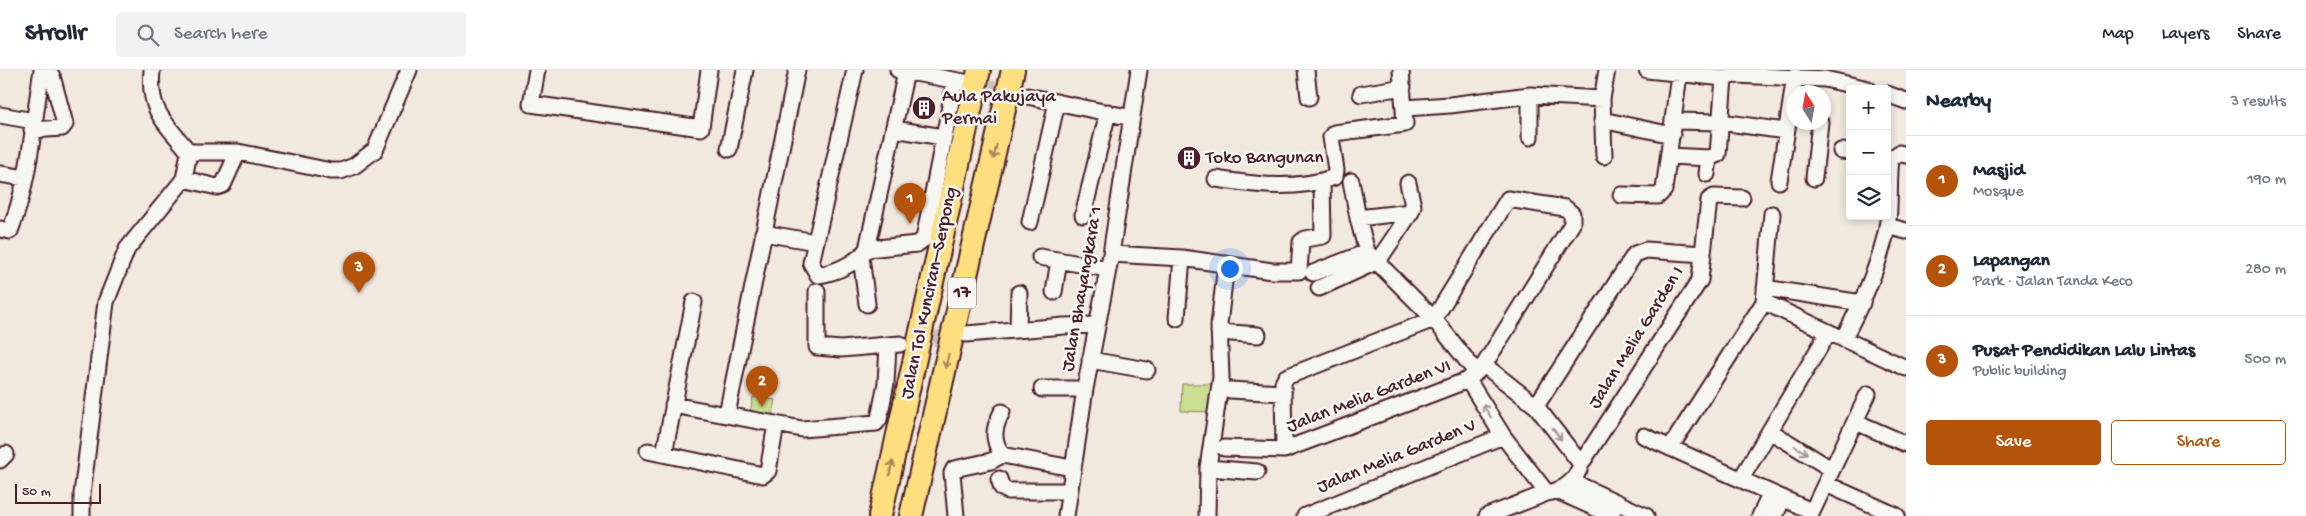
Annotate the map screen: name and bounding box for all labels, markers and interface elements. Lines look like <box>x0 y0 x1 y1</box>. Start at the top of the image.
search box <box>116 12 466 57</box>
text: Strollr <box>25 20 86 49</box>
icon: search <box>134 21 162 49</box>
text: Search here <box>174 23 268 46</box>
text: Map <box>2102 24 2134 45</box>
text: Layers <box>2162 24 2209 45</box>
text: Share <box>2237 24 2281 45</box>
north arrow <box>1786 85 1831 130</box>
map controls <box>1846 85 1891 220</box>
button: + <box>1846 85 1891 130</box>
place label: Aula Pakujaya Permai <box>941 86 1057 131</box>
text: Nearby <box>1926 90 1991 115</box>
text: 3 results <box>2231 93 2286 112</box>
building icon: Aula Pakujaya Permai <box>911 95 937 121</box>
button: − <box>1846 130 1891 175</box>
one-way arrow <box>990 143 999 159</box>
building icon: Toko Bangunan <box>1176 145 1202 171</box>
place label: Toko Bangunan <box>1205 147 1324 170</box>
text: Masjid <box>1973 160 2025 183</box>
text: 1 <box>1939 171 1945 190</box>
text: 190 m <box>2247 171 2286 190</box>
button: layers <box>1846 175 1891 220</box>
pin: 1 <box>894 183 926 224</box>
text: Mosque <box>1973 183 2024 202</box>
street label: Jalan Tol Kunciran–Serpong <box>896 185 964 401</box>
street label: Jalan Bhayangkara 1 <box>1057 205 1109 373</box>
text: Lapangan <box>1973 250 2050 273</box>
pin: 3 <box>343 252 375 293</box>
your location <box>1217 256 1243 282</box>
text: 2 <box>1938 261 1946 280</box>
text: 280 m <box>2245 261 2286 280</box>
street label: Jalan Melia Garden I <box>1584 263 1690 413</box>
text: Park · Jalan Tanda Keco <box>1973 273 2133 292</box>
road number: 17 <box>948 278 976 308</box>
text: Pusat Pendidikan Lalu Lintas <box>1973 340 2195 363</box>
text: 3 <box>1938 351 1946 370</box>
text: 500 m <box>2244 351 2286 370</box>
one-way arrow <box>942 353 951 369</box>
street label: Jalan Melia Garden VI <box>1284 355 1454 439</box>
text: Public building <box>1973 363 2067 382</box>
pin: 2 <box>746 366 778 407</box>
one-way arrow <box>1482 404 1492 418</box>
street label: Jalan Melia Garden V <box>1314 415 1480 499</box>
button: Save <box>1926 420 2101 465</box>
button: Share <box>2111 420 2286 465</box>
one-way arrow <box>1552 427 1563 440</box>
one-way arrow <box>1794 445 1808 455</box>
one-way arrow <box>887 461 896 477</box>
scale bar <box>15 481 101 504</box>
text: 50 m <box>22 484 51 501</box>

